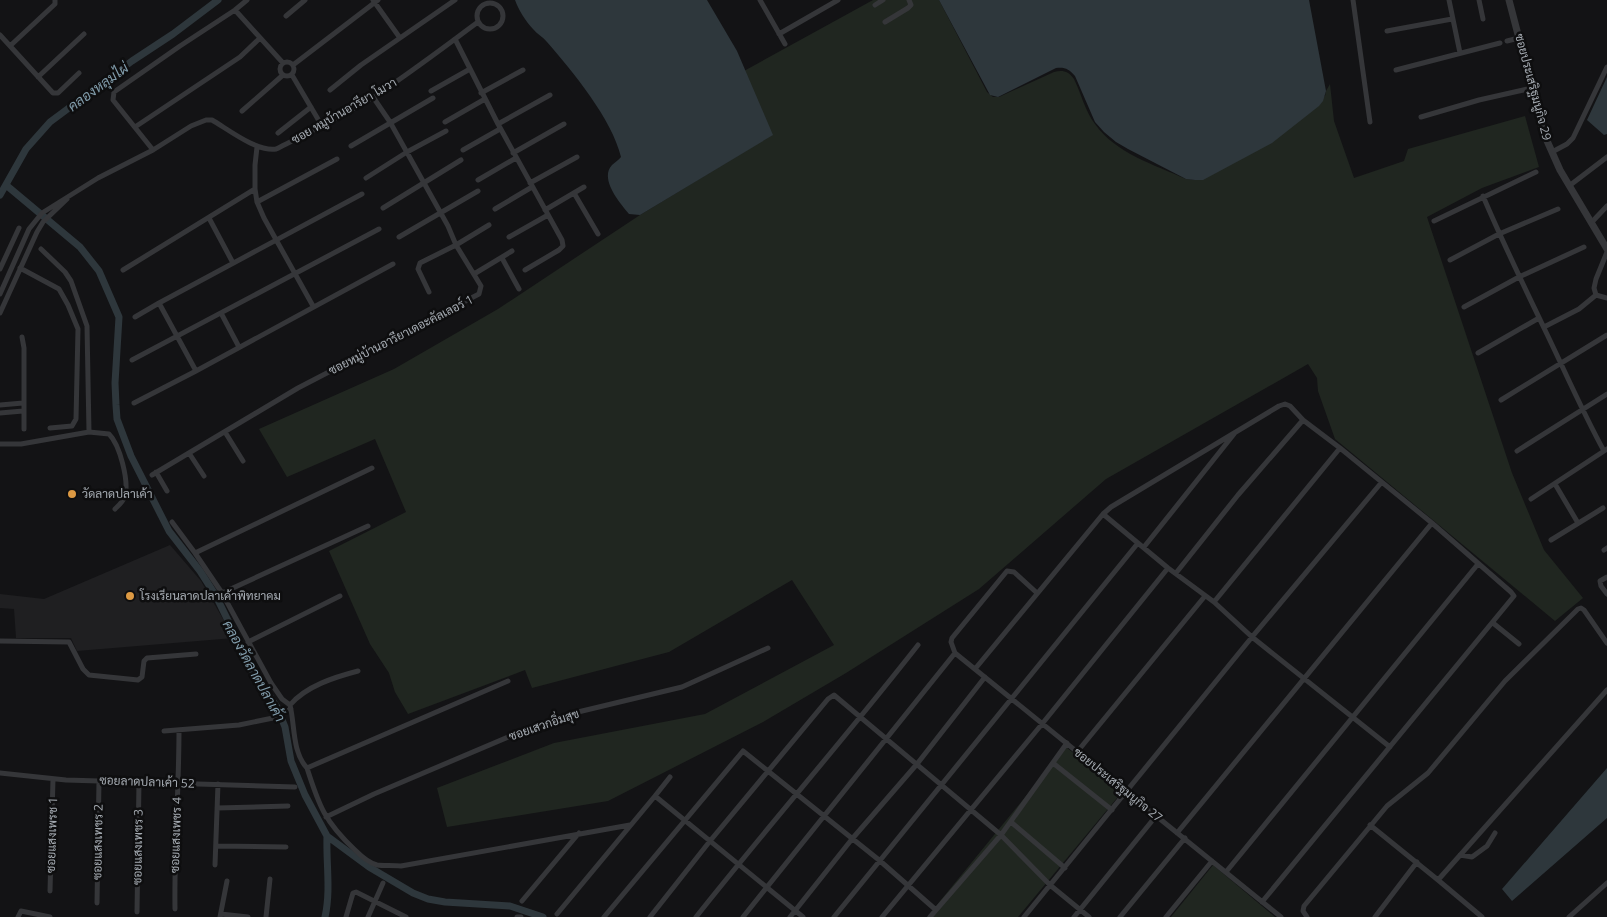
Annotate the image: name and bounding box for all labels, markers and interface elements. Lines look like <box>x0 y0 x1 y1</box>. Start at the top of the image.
street label: ซอยประเสริฐมนูกิจ 29 <box>1511 32 1556 142</box>
water label: คลองหลุมไผ่ <box>63 57 133 116</box>
street label: ซอย หมูบ้านอารียา โมวา <box>288 73 400 148</box>
street label: ซอยหมู่บ้านอารียาเดอะคัลเลอร์ 1 <box>325 290 476 379</box>
place label: วัดลาดปลาเค้า <box>82 485 153 502</box>
marker: วัดลาดปลาเค้า <box>66 488 78 500</box>
place label: โรงเรียนลาดปลาเค้าพิทยาคม <box>139 587 281 604</box>
marker: โรงเรียนลาดปลาเค้าพิทยาคม <box>124 590 136 602</box>
water label: คลองวัดลาดปลาเค้า <box>219 617 290 725</box>
street label: ซอยเสวกอิ่มสุข <box>506 703 582 745</box>
street label: ซอยประเสริฐมนูกิจ 27 <box>1070 743 1166 826</box>
street label: ซอยลาดปลาเค้า 52 <box>99 771 195 792</box>
street label: ซอยแสงเพรช 1 <box>42 797 61 873</box>
street label: ซอยแสงเพชร 4 <box>166 797 185 873</box>
street label: ซอยแสงเพชร 2 <box>88 804 107 880</box>
street label: ซอยแสงเพชร 3 <box>128 809 147 885</box>

